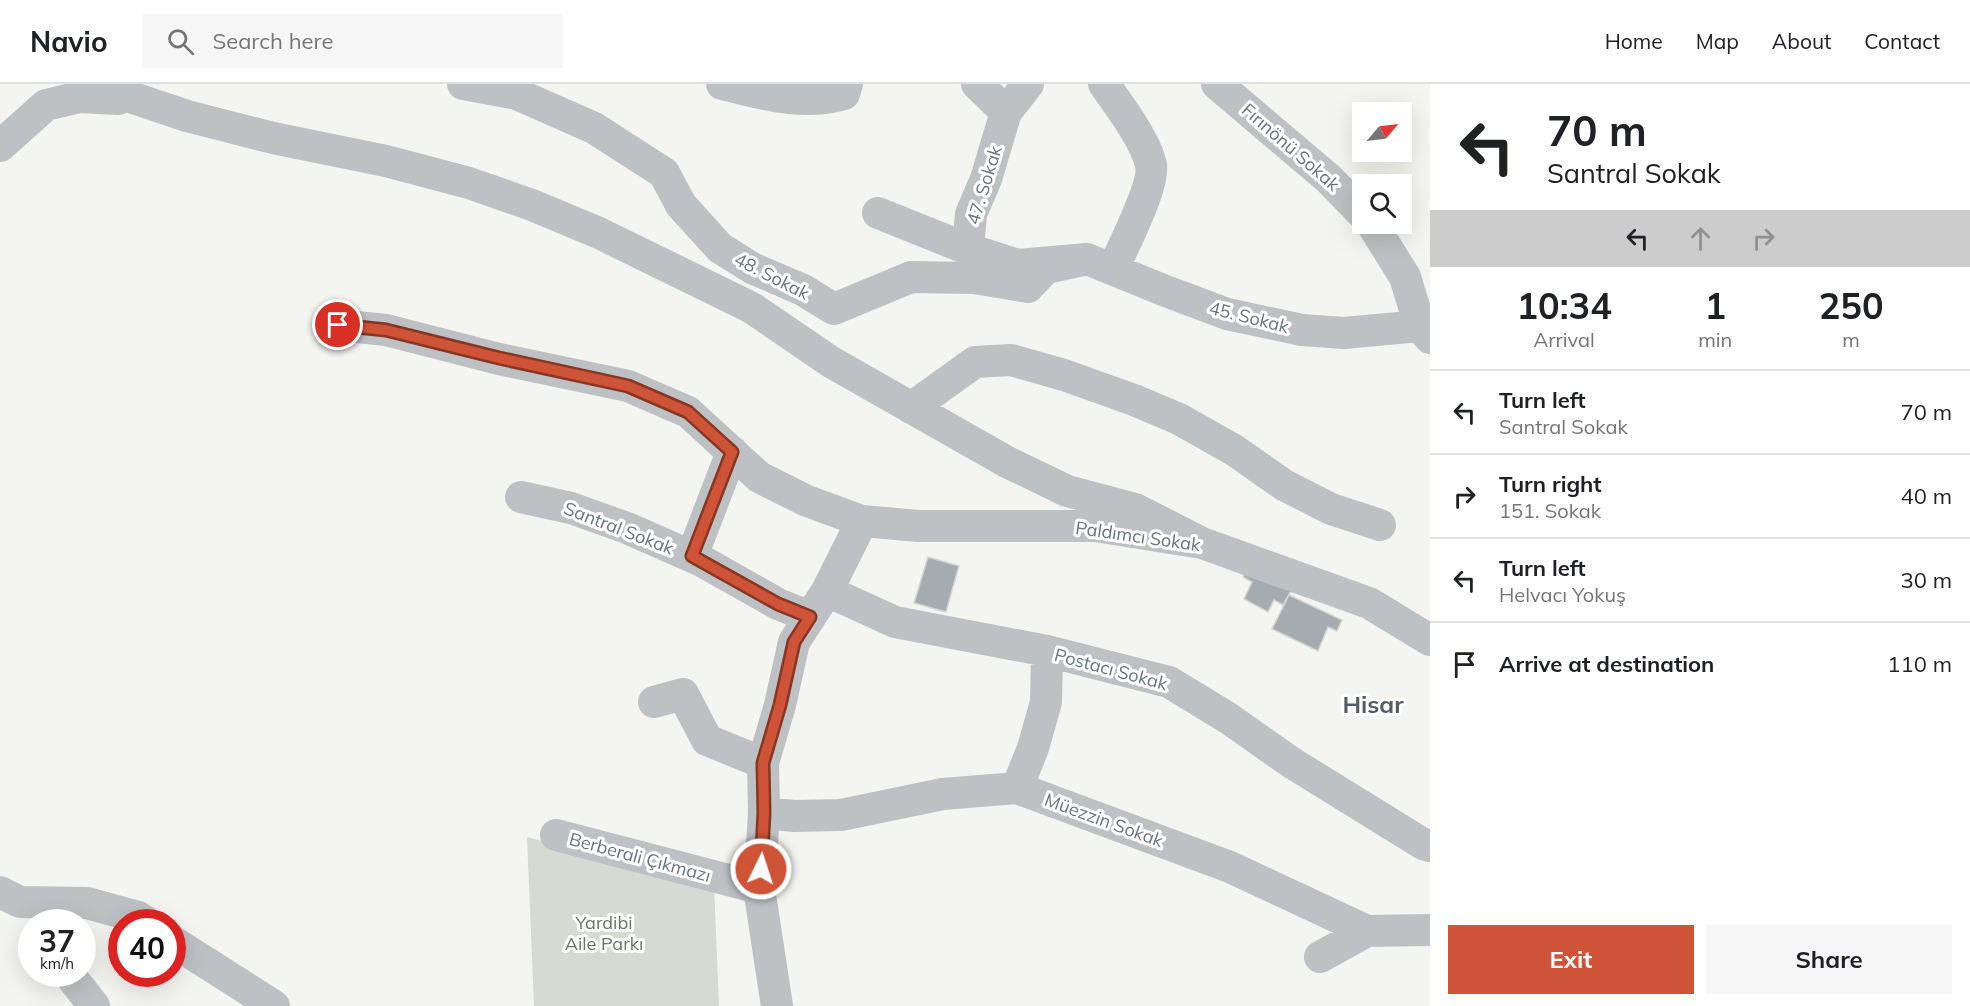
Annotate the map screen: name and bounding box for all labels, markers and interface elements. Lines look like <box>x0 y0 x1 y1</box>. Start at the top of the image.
search box <box>143 14 563 68</box>
text: Navio <box>30 24 107 59</box>
icon: search <box>164 25 197 58</box>
text: Search here <box>212 27 333 55</box>
text: Home <box>1605 28 1663 54</box>
text: Map <box>1696 28 1739 54</box>
text: About <box>1772 28 1831 54</box>
text: Contact <box>1864 28 1940 54</box>
street label: Fırınönü Sokak <box>1237 98 1345 196</box>
north arrow <box>1352 102 1412 162</box>
map controls <box>1352 102 1412 234</box>
text: 70 m <box>1547 104 1647 157</box>
icon: left <box>1448 108 1526 186</box>
street label: 47. Sokak <box>961 142 1007 227</box>
text: Santral Sokak <box>1547 156 1721 190</box>
button: search <box>1352 174 1412 234</box>
icon: left <box>1621 222 1654 255</box>
icon: ahead <box>1684 222 1717 255</box>
icon: right <box>1747 222 1780 255</box>
street label: 48. Sokak <box>731 247 814 305</box>
text: 10:34 <box>1516 283 1612 328</box>
text: 1 <box>1704 283 1726 328</box>
text: 250 <box>1819 283 1884 328</box>
street label: 45. Sokak <box>1207 296 1292 338</box>
pin <box>312 299 363 350</box>
icon: arrive <box>321 308 354 341</box>
text: Arrival <box>1534 327 1595 352</box>
text: min <box>1698 327 1732 352</box>
text: m <box>1842 327 1860 352</box>
text: Turn left <box>1499 386 1586 414</box>
icon: left <box>1448 396 1481 429</box>
text: 70 m <box>1901 398 1952 426</box>
text: Santral Sokak <box>1499 414 1628 439</box>
text: Turn right <box>1499 470 1602 498</box>
icon: right <box>1448 480 1481 513</box>
text: 40 m <box>1901 482 1952 510</box>
street label: Santral Sokak <box>561 497 678 560</box>
text: 151. Sokak <box>1499 498 1601 523</box>
street label: Paldımcı Sokak <box>1074 516 1203 556</box>
text: Turn left <box>1499 554 1586 582</box>
icon: left <box>1448 564 1481 597</box>
text: 30 m <box>1901 566 1952 594</box>
text: Helvacı Yokuş <box>1499 582 1626 607</box>
street label: Postacı Sokak <box>1052 643 1171 695</box>
icon: arrive <box>1448 648 1481 681</box>
text: Arrive at destination <box>1499 650 1714 678</box>
text: 110 m <box>1887 650 1952 678</box>
district label: Hisar <box>1342 689 1404 719</box>
street label: Müezzin Sokak <box>1042 788 1167 852</box>
street label: Berberali Çıkmazı <box>567 827 713 887</box>
position arrow <box>729 837 793 901</box>
speed limit sign: 40 <box>108 909 186 987</box>
park label: Yardibi Aile Parkı <box>565 911 643 955</box>
text: 37 <box>39 922 75 960</box>
button: Exit <box>1448 925 1694 994</box>
button: Share <box>1706 925 1952 994</box>
text: km/h <box>40 954 74 973</box>

